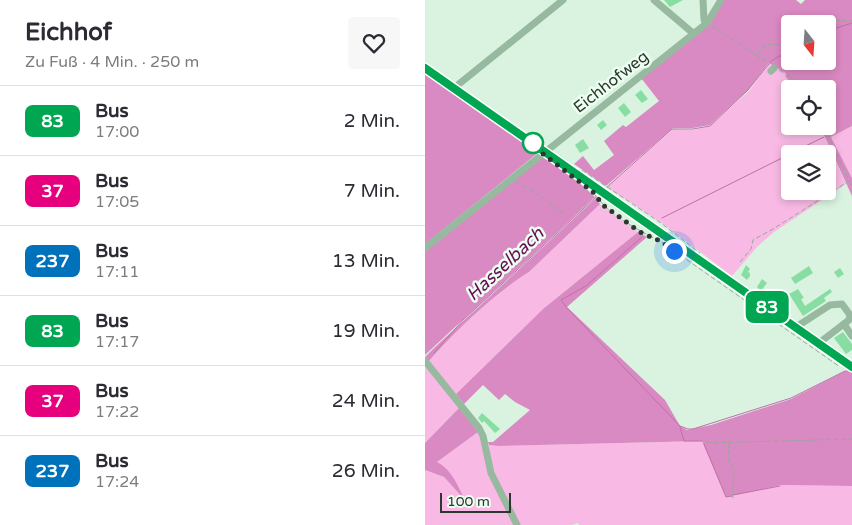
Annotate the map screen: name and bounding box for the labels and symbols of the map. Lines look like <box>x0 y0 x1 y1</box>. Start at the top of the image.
north arrow <box>781 15 836 70</box>
street label: Eichhofweg <box>570 47 652 117</box>
unlabelled marker <box>522 132 544 154</box>
water label: Hasselbach <box>462 222 549 305</box>
your location <box>662 239 687 264</box>
line badge: 83 <box>745 291 789 323</box>
scale bar <box>440 490 511 513</box>

